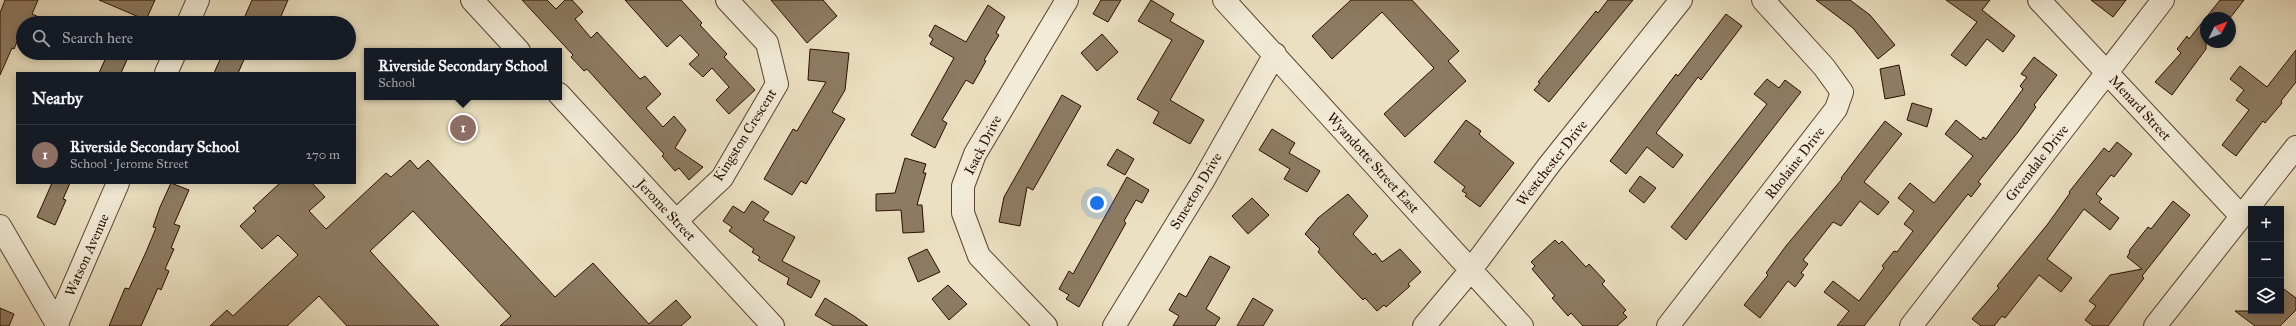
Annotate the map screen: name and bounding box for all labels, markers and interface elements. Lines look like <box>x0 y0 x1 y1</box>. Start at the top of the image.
north arrow <box>2200 12 2236 48</box>
search box <box>16 16 356 60</box>
icon: search <box>30 27 52 49</box>
text: Search here <box>62 29 133 47</box>
popup <box>364 48 562 100</box>
text: Riverside Secondary School <box>378 57 548 75</box>
street label: Menard Street <box>2105 72 2175 144</box>
text: School <box>378 75 415 91</box>
street label: Kingston Crescent <box>710 86 780 184</box>
text: Nearby <box>32 88 83 109</box>
street label: Wyandotte Street East <box>1323 109 1423 217</box>
street label: Isack Drive <box>961 112 1005 178</box>
pin: 1 <box>450 113 476 143</box>
street label: Westchester Drive <box>1513 116 1591 209</box>
street label: Greendale Drive <box>2002 121 2072 205</box>
street label: Rholaine Drive <box>1762 123 1829 203</box>
text: Riverside Secondary School <box>70 138 239 156</box>
text: 1 <box>42 147 48 163</box>
text: 270 m <box>306 147 340 163</box>
street label: Smeeton Drive <box>1166 149 1226 232</box>
text: School · Jerome Street <box>70 156 189 172</box>
street label: Jerome Street <box>631 174 699 245</box>
your location <box>1087 193 1107 213</box>
map controls <box>2248 206 2284 314</box>
button: + <box>2248 206 2284 242</box>
street label: Watson Avenue <box>61 211 113 299</box>
button: − <box>2248 242 2284 278</box>
button: layers <box>2248 278 2284 314</box>

